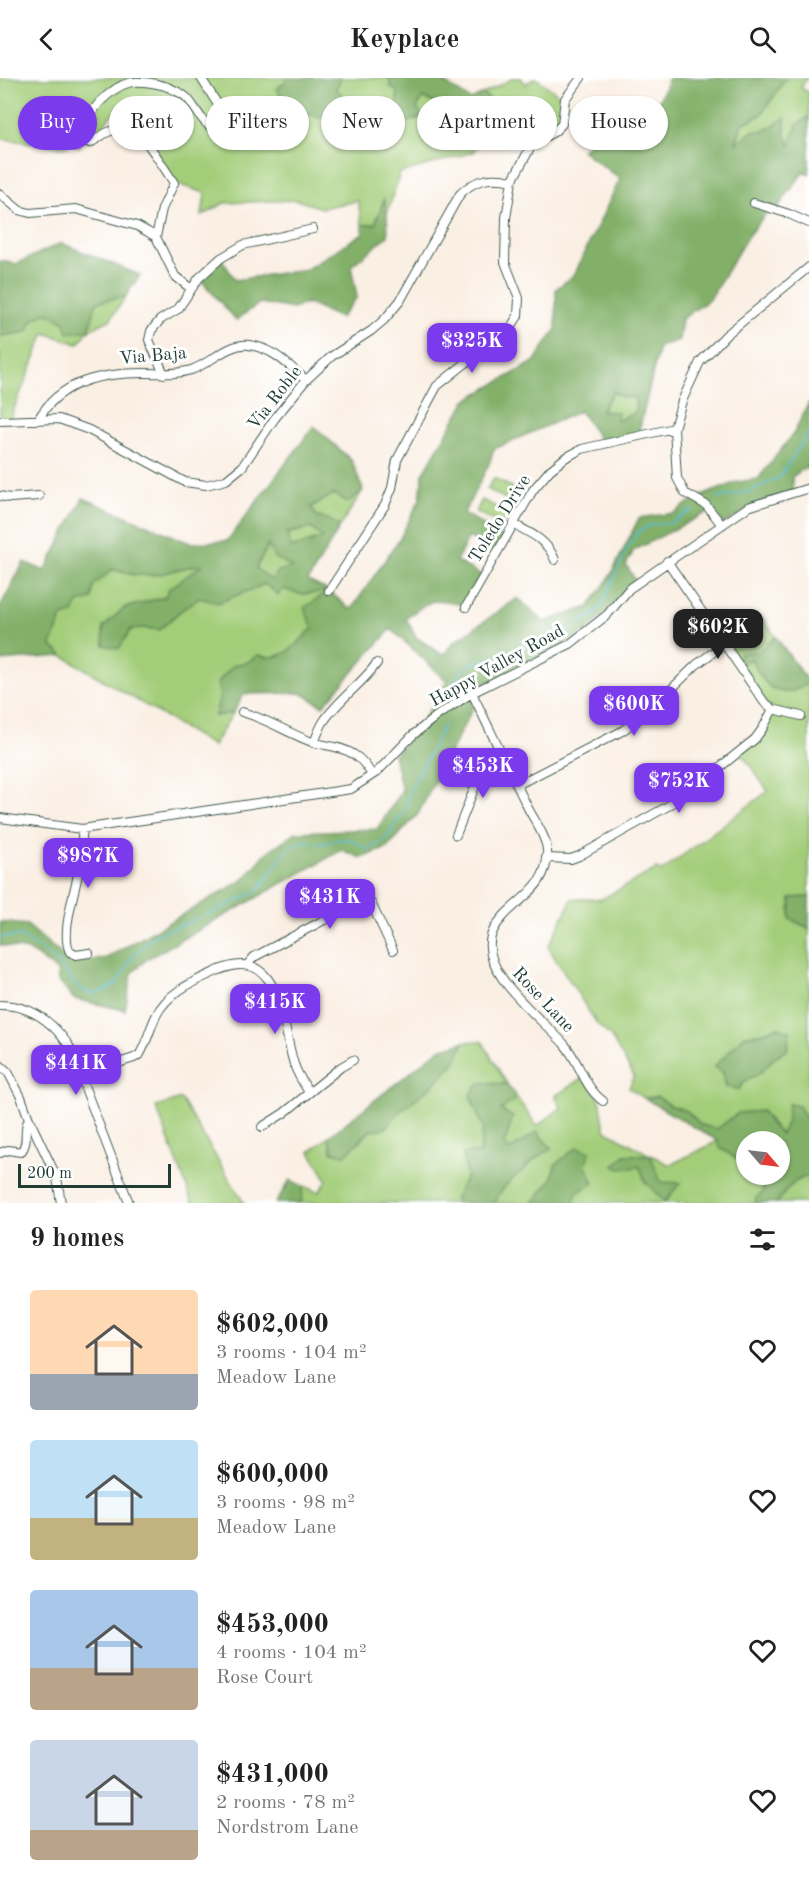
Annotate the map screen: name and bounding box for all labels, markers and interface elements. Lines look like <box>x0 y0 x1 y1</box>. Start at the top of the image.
icon: back <box>30 23 63 56</box>
icon: search <box>746 23 779 56</box>
text: Keyplace <box>350 26 459 53</box>
chip: Buy <box>18 96 97 150</box>
chip: Rent <box>109 96 194 150</box>
chip: Filters <box>206 96 309 150</box>
chip: New <box>321 96 405 150</box>
chip: Apartment <box>417 96 557 150</box>
chip: House <box>569 96 668 150</box>
pin: $325K <box>430 323 514 374</box>
text: $325K <box>441 332 503 352</box>
street label: Via Baja <box>118 344 188 368</box>
street label: Via Roble <box>244 362 306 434</box>
street label: Toledo Drive <box>466 472 534 566</box>
pin: $602K <box>676 609 760 660</box>
text: $602K <box>687 618 749 638</box>
street label: Happy Valley Road <box>427 622 567 710</box>
pin: $600K <box>592 686 676 737</box>
text: $600K <box>603 695 665 715</box>
pin: $453K <box>441 748 525 799</box>
text: $453K <box>452 757 514 777</box>
pin: $752K <box>637 763 721 814</box>
text: $752K <box>648 772 710 792</box>
pin: $987K <box>46 838 130 889</box>
text: $987K <box>57 847 119 867</box>
pin: $431K <box>288 879 372 930</box>
text: $431K <box>299 888 361 908</box>
street label: Rose Lane <box>508 964 578 1036</box>
pin: $415K <box>233 984 317 1035</box>
text: $415K <box>244 993 306 1013</box>
pin: $441K <box>34 1045 118 1096</box>
text: $441K <box>45 1054 107 1074</box>
north arrow <box>736 1131 790 1185</box>
map controls <box>736 1131 790 1185</box>
scale bar <box>18 1161 171 1188</box>
text: 200 m <box>27 1166 72 1182</box>
icon: filters <box>746 1223 779 1256</box>
text: 9 homes <box>30 1226 124 1252</box>
text: $602,000 <box>216 1312 329 1338</box>
icon: home <box>78 1314 150 1386</box>
icon: heart <box>746 1334 779 1367</box>
text: 3 rooms · 104 m² <box>216 1343 366 1363</box>
text: Meadow Lane <box>216 1368 336 1388</box>
text: $600,000 <box>216 1462 329 1488</box>
icon: home <box>78 1464 150 1536</box>
icon: heart <box>746 1484 779 1517</box>
text: 3 rooms · 98 m² <box>216 1493 355 1513</box>
text: Meadow Lane <box>216 1518 336 1538</box>
text: $453,000 <box>216 1612 329 1638</box>
icon: home <box>78 1614 150 1686</box>
icon: heart <box>746 1634 779 1667</box>
text: 4 rooms · 104 m² <box>216 1643 366 1663</box>
text: Rose Court <box>216 1668 313 1688</box>
text: $431,000 <box>216 1762 329 1788</box>
icon: home <box>78 1764 150 1836</box>
icon: heart <box>746 1784 779 1817</box>
text: 2 rooms · 78 m² <box>216 1793 355 1813</box>
text: Nordstrom Lane <box>216 1818 359 1838</box>

